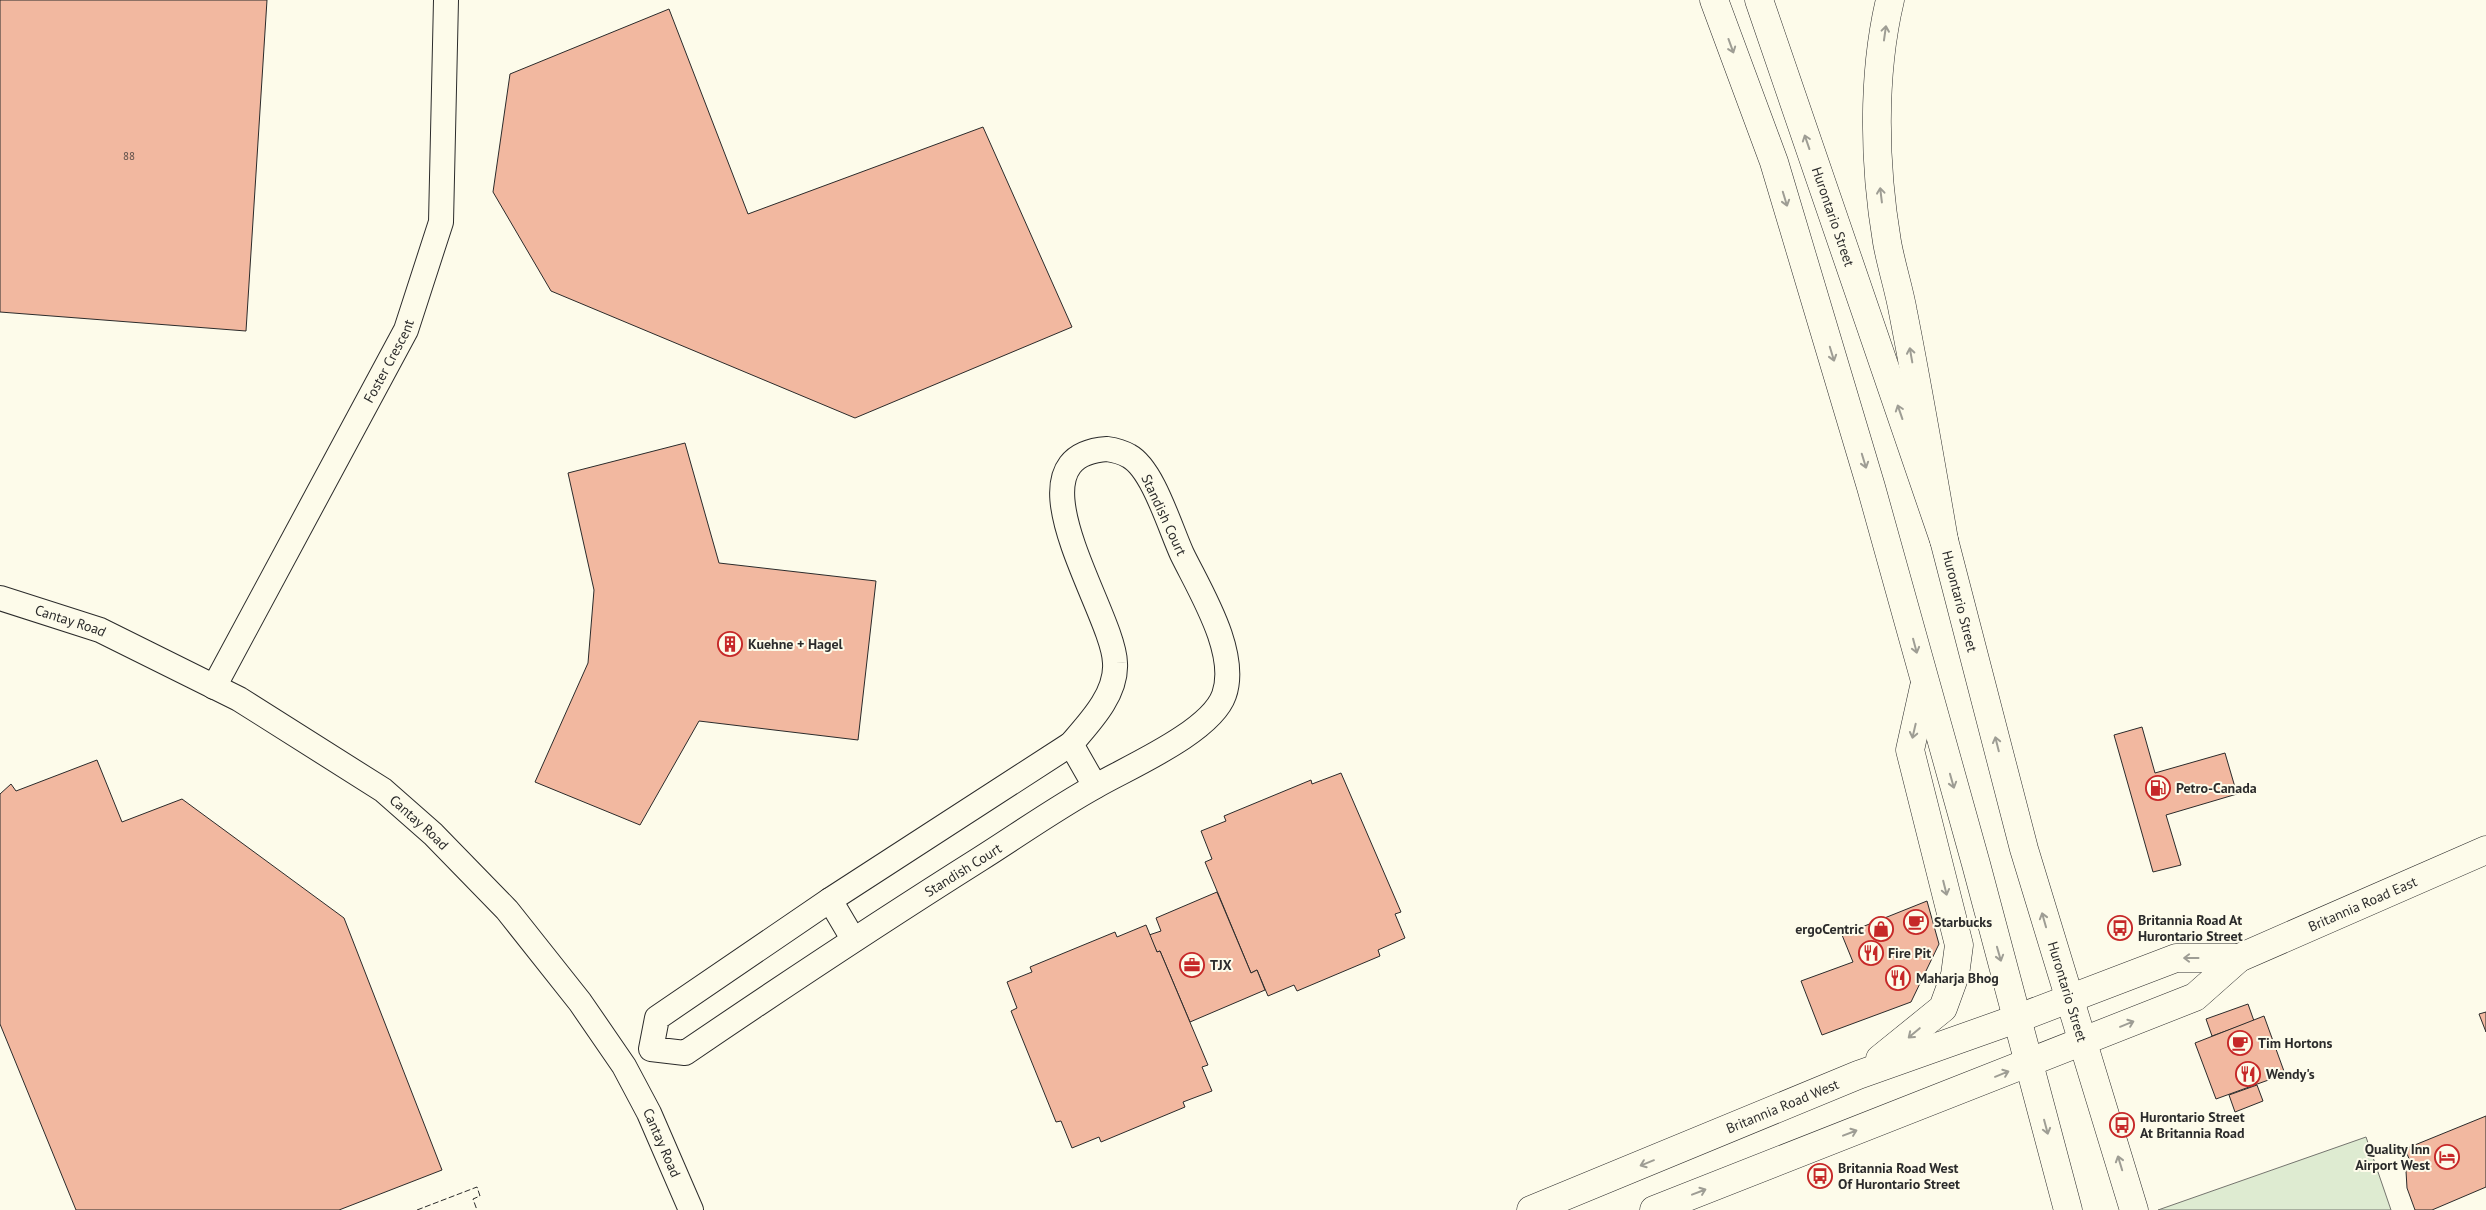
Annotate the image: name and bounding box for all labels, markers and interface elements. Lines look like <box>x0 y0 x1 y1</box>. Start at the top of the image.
one-way arrow <box>1880 26 1890 42</box>
one-way arrow <box>1727 38 1736 53</box>
one-way arrow <box>1802 135 1811 150</box>
house number: 88 <box>123 149 135 163</box>
street label: Hurontario Street <box>1808 164 1859 269</box>
one-way arrow <box>1876 187 1886 203</box>
one-way arrow <box>1780 190 1790 206</box>
street label: Foster Crescent <box>360 317 418 406</box>
one-way arrow <box>1827 346 1837 362</box>
one-way arrow <box>1906 347 1915 363</box>
one-way arrow <box>1895 404 1904 420</box>
one-way arrow <box>1859 453 1869 469</box>
street label: Standish Court <box>1137 471 1191 559</box>
street label: Hurontario Street <box>1938 548 1982 654</box>
street label: Cantay Road <box>33 601 109 641</box>
building icon: Kuehne + Hagel <box>717 631 743 657</box>
place label: Kuehne + Hagel <box>748 635 844 653</box>
one-way arrow <box>1911 637 1920 653</box>
one-way arrow <box>1909 722 1919 738</box>
one-way arrow <box>1991 737 2001 753</box>
one-way arrow <box>1948 772 1958 788</box>
fuel station icon: Petro-Canada <box>2145 775 2171 801</box>
place label: Petro-Canada <box>2176 779 2257 797</box>
street label: Cantay Road <box>386 791 452 854</box>
street label: Standish Court <box>921 839 1005 901</box>
street label: Britannia Road East <box>2305 872 2420 936</box>
one-way arrow <box>1941 880 1950 896</box>
cafe icon: Starbucks <box>1903 909 1929 935</box>
place label: Britannia Road At Hurontario Street <box>2138 911 2243 945</box>
one-way arrow <box>2039 912 2049 928</box>
place label: Starbucks <box>1934 913 1992 931</box>
bus stop icon: Britannia Road At Hurontario Street <box>2107 915 2133 941</box>
shop icon: ergoCentric <box>1868 916 1894 942</box>
place label: ergoCentric <box>1795 920 1864 938</box>
street label: Hurontario Street <box>2044 939 2091 1044</box>
restaurant icon: Fire Pit <box>1858 940 1884 966</box>
place label: Fire Pit <box>1888 944 1931 962</box>
one-way arrow <box>1995 946 2005 962</box>
office icon: TJX <box>1179 952 1205 978</box>
one-way arrow <box>2183 953 2199 963</box>
place label: TJX <box>1210 956 1232 974</box>
restaurant icon: Maharja Bhog <box>1885 965 1911 991</box>
place label: Maharja Bhog <box>1916 969 1999 987</box>
one-way arrow <box>2119 1018 2134 1028</box>
one-way arrow <box>1907 1027 1920 1039</box>
cafe icon: Tim Hortons <box>2227 1030 2253 1056</box>
place label: Tim Hortons <box>2258 1034 2332 1052</box>
restaurant icon: Wendy's <box>2235 1061 2261 1087</box>
place label: Wendy's <box>2266 1065 2315 1083</box>
one-way arrow <box>1994 1069 2009 1078</box>
street label: Britannia Road West <box>1723 1075 1842 1137</box>
street label: Cantay Road <box>639 1105 685 1180</box>
place label: Hurontario Street At Britannia Road <box>2140 1108 2245 1142</box>
bus stop icon: Hurontario Street At Britannia Road <box>2109 1112 2135 1138</box>
one-way arrow <box>2041 1119 2051 1135</box>
one-way arrow <box>1842 1128 1858 1137</box>
place label: Quality Inn Airport West <box>2355 1140 2430 1174</box>
hotel icon: Quality Inn Airport West <box>2434 1144 2460 1170</box>
one-way arrow <box>2115 1156 2125 1172</box>
one-way arrow <box>1640 1159 1656 1168</box>
place label: Britannia Road West Of Hurontario Street <box>1838 1159 1960 1193</box>
bus stop icon: Britannia Road West Of Hurontario Street <box>1807 1163 1833 1189</box>
one-way arrow <box>1691 1187 1706 1196</box>

